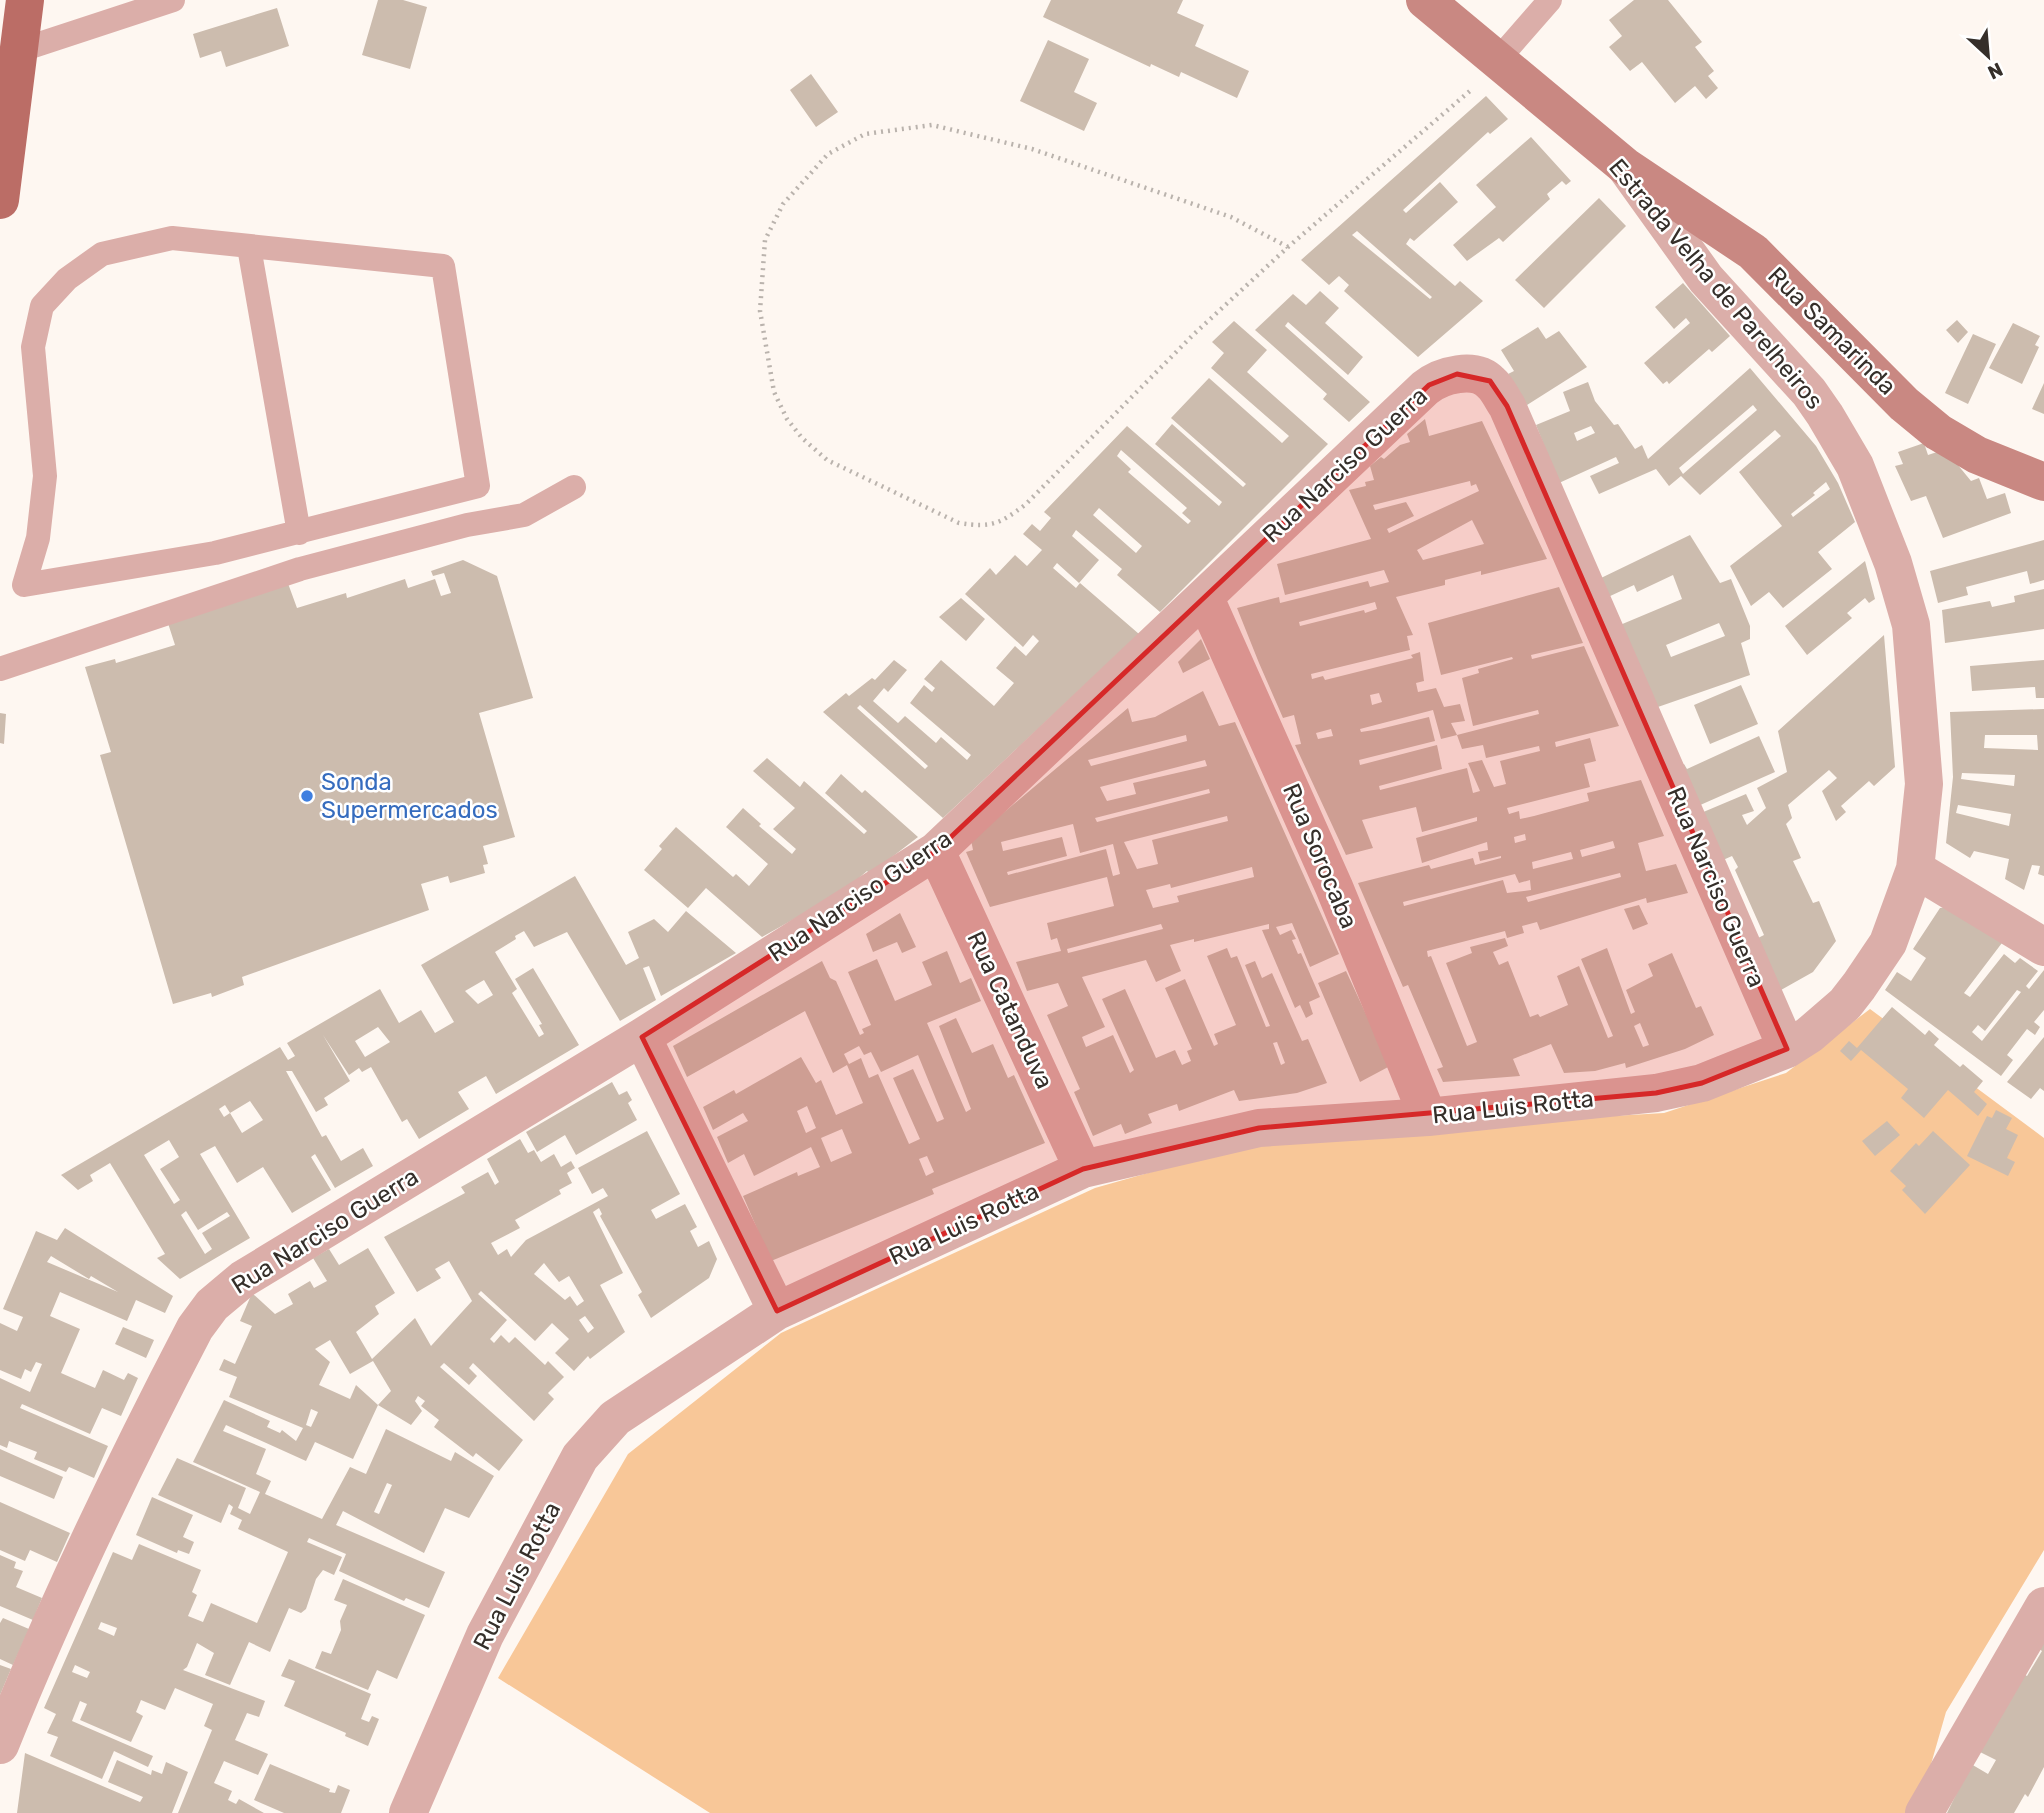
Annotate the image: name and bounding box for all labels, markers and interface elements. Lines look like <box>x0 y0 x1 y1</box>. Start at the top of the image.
north arrow <box>1953 21 2023 91</box>
text: N <box>1984 57 2006 84</box>
street label: Estrada Velha de Parelheiros <box>1603 153 1829 415</box>
street label: Rua Samarinda <box>1762 261 1902 401</box>
street label: Rua Narciso Guerra <box>1257 382 1433 548</box>
place label: Sonda Supermercados <box>321 768 498 824</box>
street label: Rua Sorocaba <box>1277 779 1363 933</box>
street label: Rua Narciso Guerra <box>1661 783 1771 991</box>
marker: Sonda Supermercados <box>299 788 315 804</box>
street label: Rua Narciso Guerra <box>763 824 957 968</box>
street label: Rua Catanduva <box>961 927 1059 1093</box>
street label: Rua Luis Rotta <box>1431 1085 1595 1129</box>
street label: Rua Narciso Guerra <box>227 1162 423 1300</box>
street label: Rua Luis Rotta <box>885 1177 1043 1271</box>
street label: Rua Luis Rotta <box>468 1497 566 1655</box>

